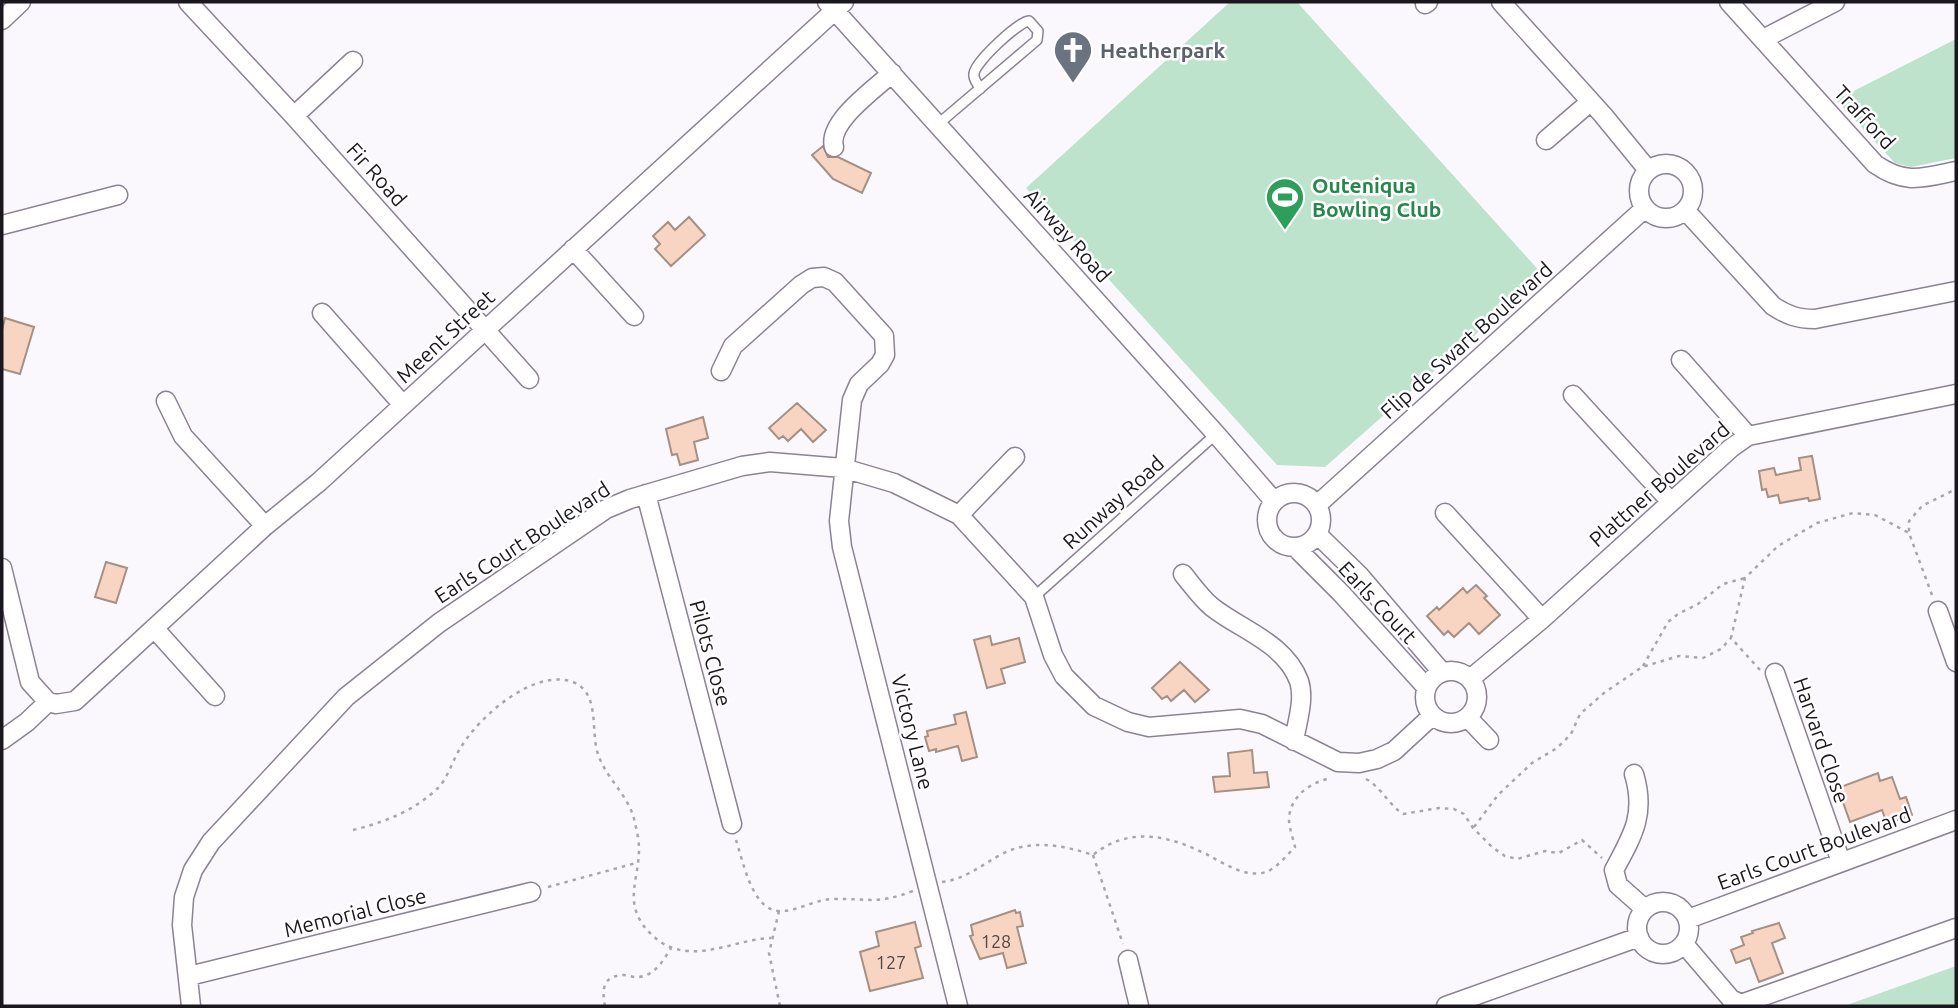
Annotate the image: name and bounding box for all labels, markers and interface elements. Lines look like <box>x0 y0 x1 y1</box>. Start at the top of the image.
church icon: Heatherpark <box>1052 29 1094 84</box>
place label: Heatherpark <box>1100 38 1225 62</box>
street label: Trafford <box>1830 80 1900 154</box>
street label: Fir Road <box>342 137 412 211</box>
place label: Outeniqua Bowling Club <box>1312 173 1441 221</box>
sports icon: Outeniqua Bowling Club <box>1264 176 1306 231</box>
street label: Airway Road <box>1020 183 1116 287</box>
street label: Flip de Swart Boulevard <box>1375 257 1557 423</box>
street label: Meent Street <box>391 285 499 387</box>
street label: Plattner Boulevard <box>1584 417 1734 551</box>
street label: Runway Road <box>1058 450 1168 554</box>
street label: Earls Court Boulevard <box>430 476 614 608</box>
street label: Earls Court <box>1334 556 1422 648</box>
street label: Pilots Close <box>685 597 737 709</box>
street label: Victory Lane <box>887 672 939 792</box>
street label: Harvard Close <box>1789 674 1855 806</box>
street label: Earls Court Boulevard <box>1714 802 1914 894</box>
street label: Memorial Close <box>281 883 429 941</box>
house number: 128 <box>981 931 1011 951</box>
house number: 127 <box>876 952 906 972</box>

